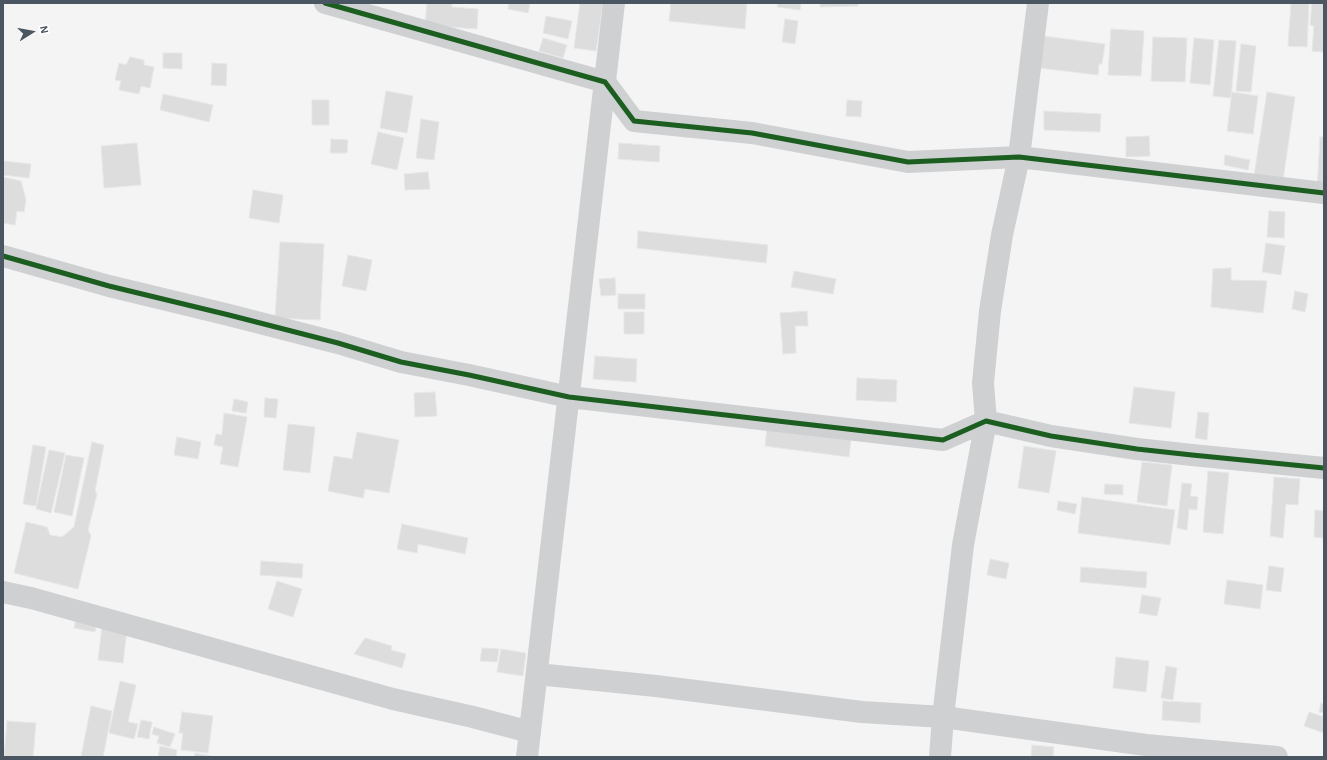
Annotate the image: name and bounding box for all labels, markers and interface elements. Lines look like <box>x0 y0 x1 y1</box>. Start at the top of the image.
north arrow <box>12 12 52 52</box>
text: N <box>38 25 50 34</box>

